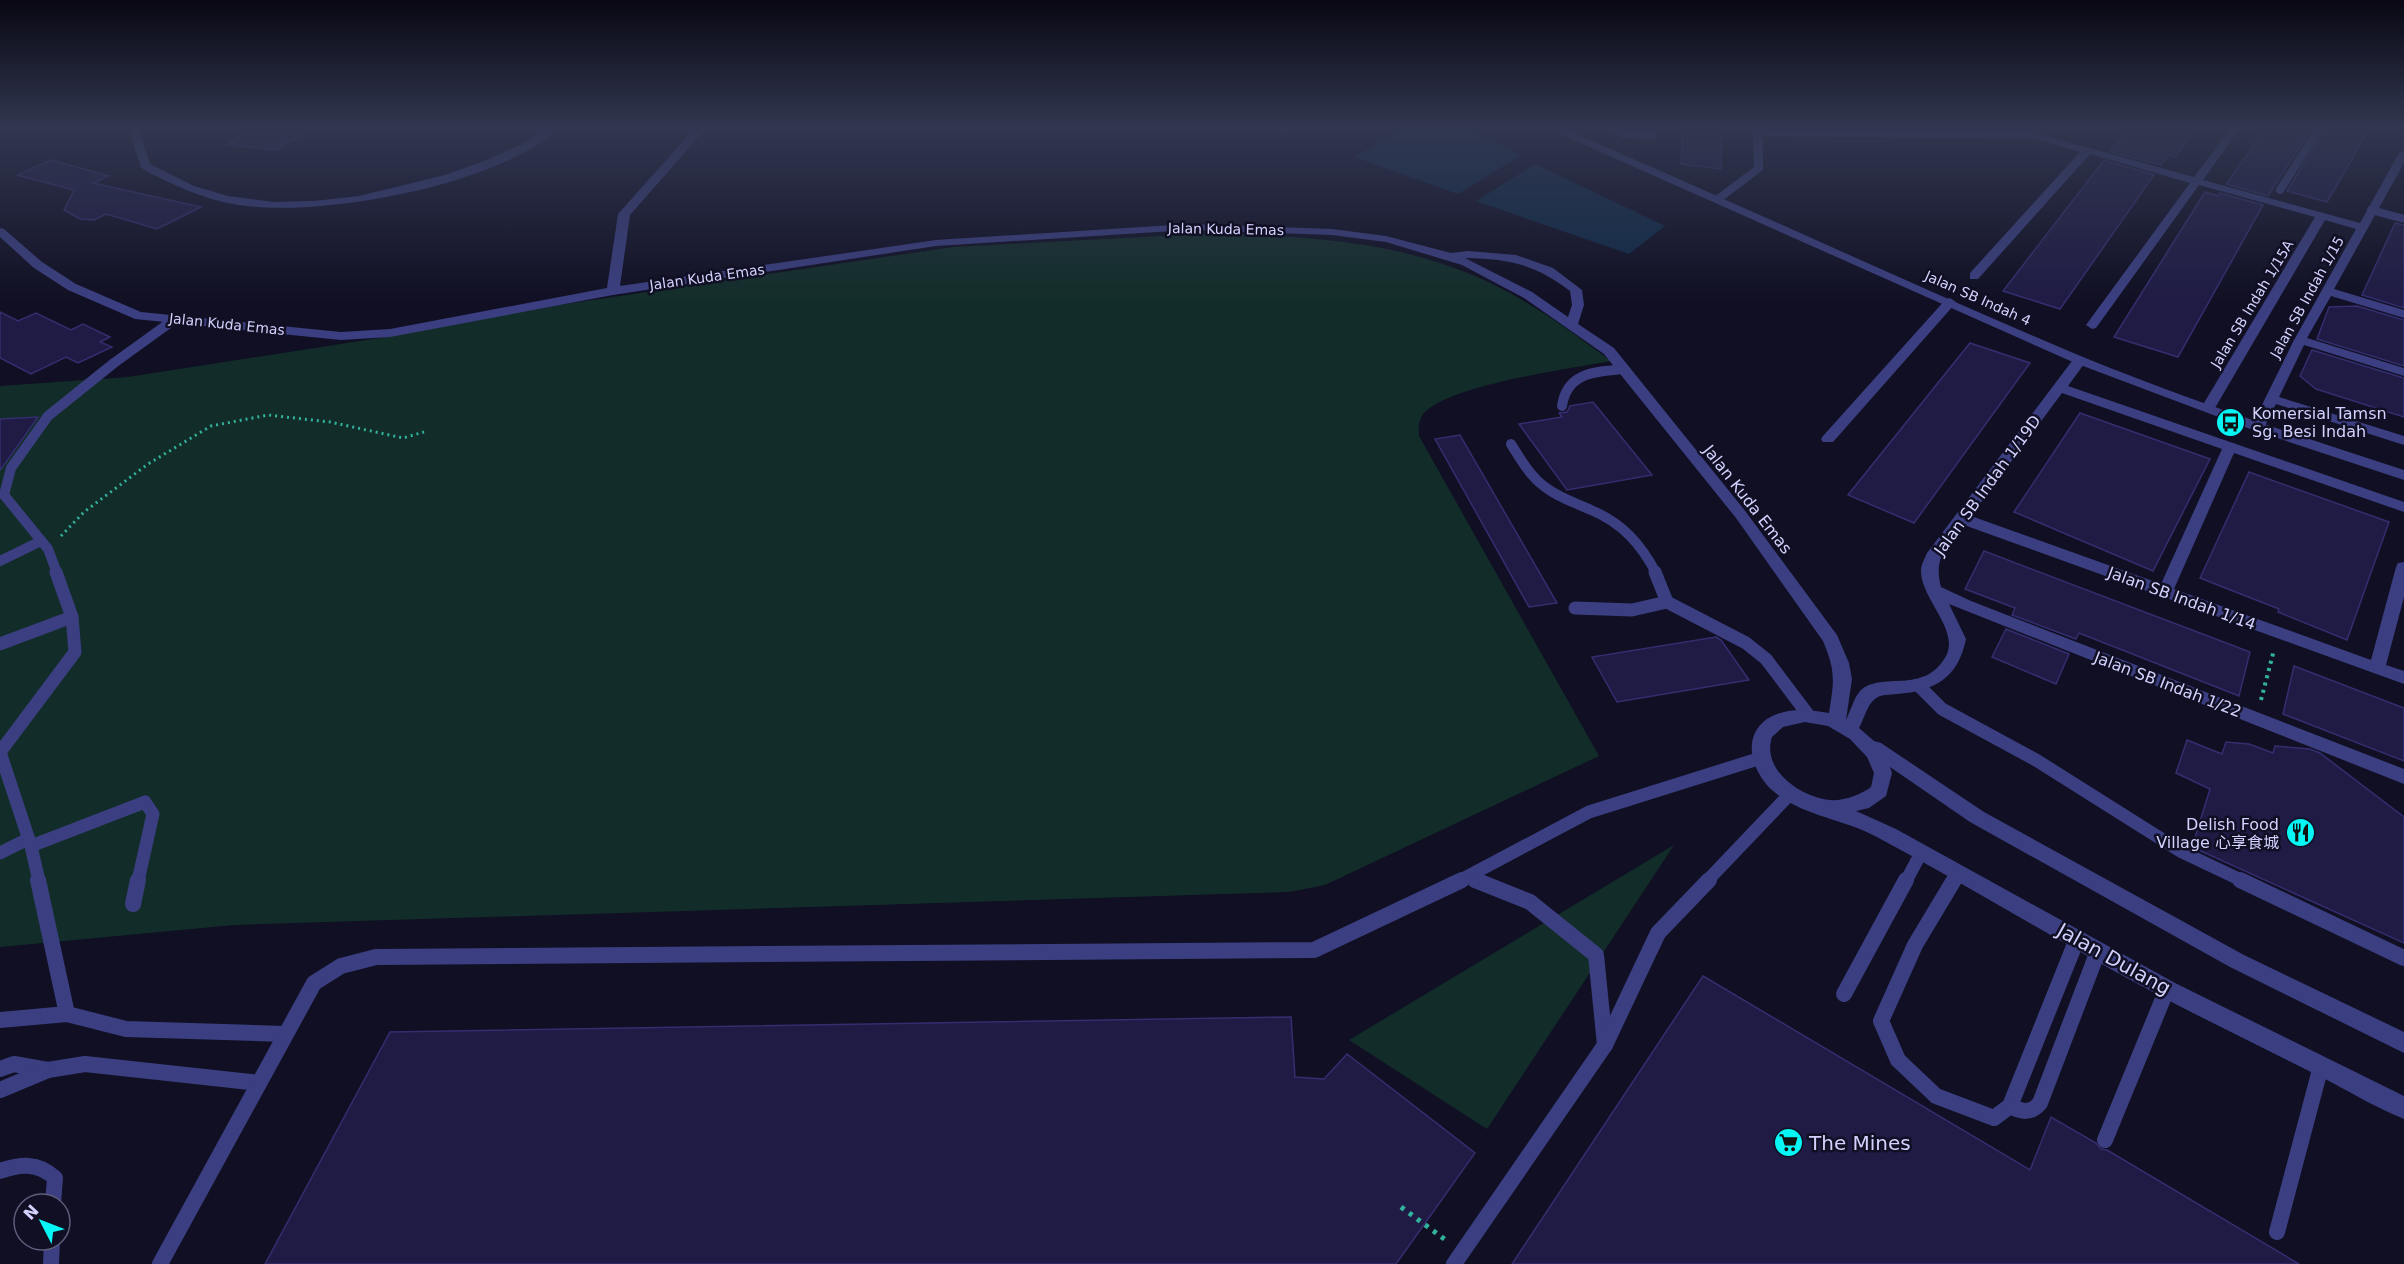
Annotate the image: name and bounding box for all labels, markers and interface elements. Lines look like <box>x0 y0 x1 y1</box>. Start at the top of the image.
street label: Jalan Kuda Emas <box>1167 220 1284 238</box>
street label: Jalan SB Indah 1/15 <box>2266 233 2347 362</box>
street label: Jalan SB Indah 1/15A <box>2207 237 2297 372</box>
street label: Jalan Kuda Emas <box>647 261 766 293</box>
street label: Jalan SB Indah 4 <box>1922 267 2033 329</box>
street label: Jalan Kuda Emas <box>167 310 286 338</box>
place label: Komersial Tamsn Sg. Besi Indah <box>2252 404 2387 441</box>
bus stop icon: Komersial Tamsn Sg. Besi Indah <box>2215 406 2247 438</box>
street label: Jalan SB Indah 1/19D <box>1930 412 2045 560</box>
street label: Jalan Kuda Emas <box>1699 440 1796 557</box>
street label: Jalan SB Indah 1/14 <box>2104 562 2258 634</box>
street label: Jalan SB Indah 1/22 <box>2091 647 2244 721</box>
place label: Delish Food Village 心享食城 <box>2156 815 2279 852</box>
restaurant icon: Delish Food Village 心享食城 <box>2284 817 2316 849</box>
street label: Jalan Dulang <box>2051 917 2175 1000</box>
supermarket icon: The Mines <box>1772 1127 1804 1159</box>
place label: The Mines <box>1808 1131 1911 1155</box>
north arrow <box>12 1192 72 1252</box>
text: N <box>20 1201 43 1224</box>

